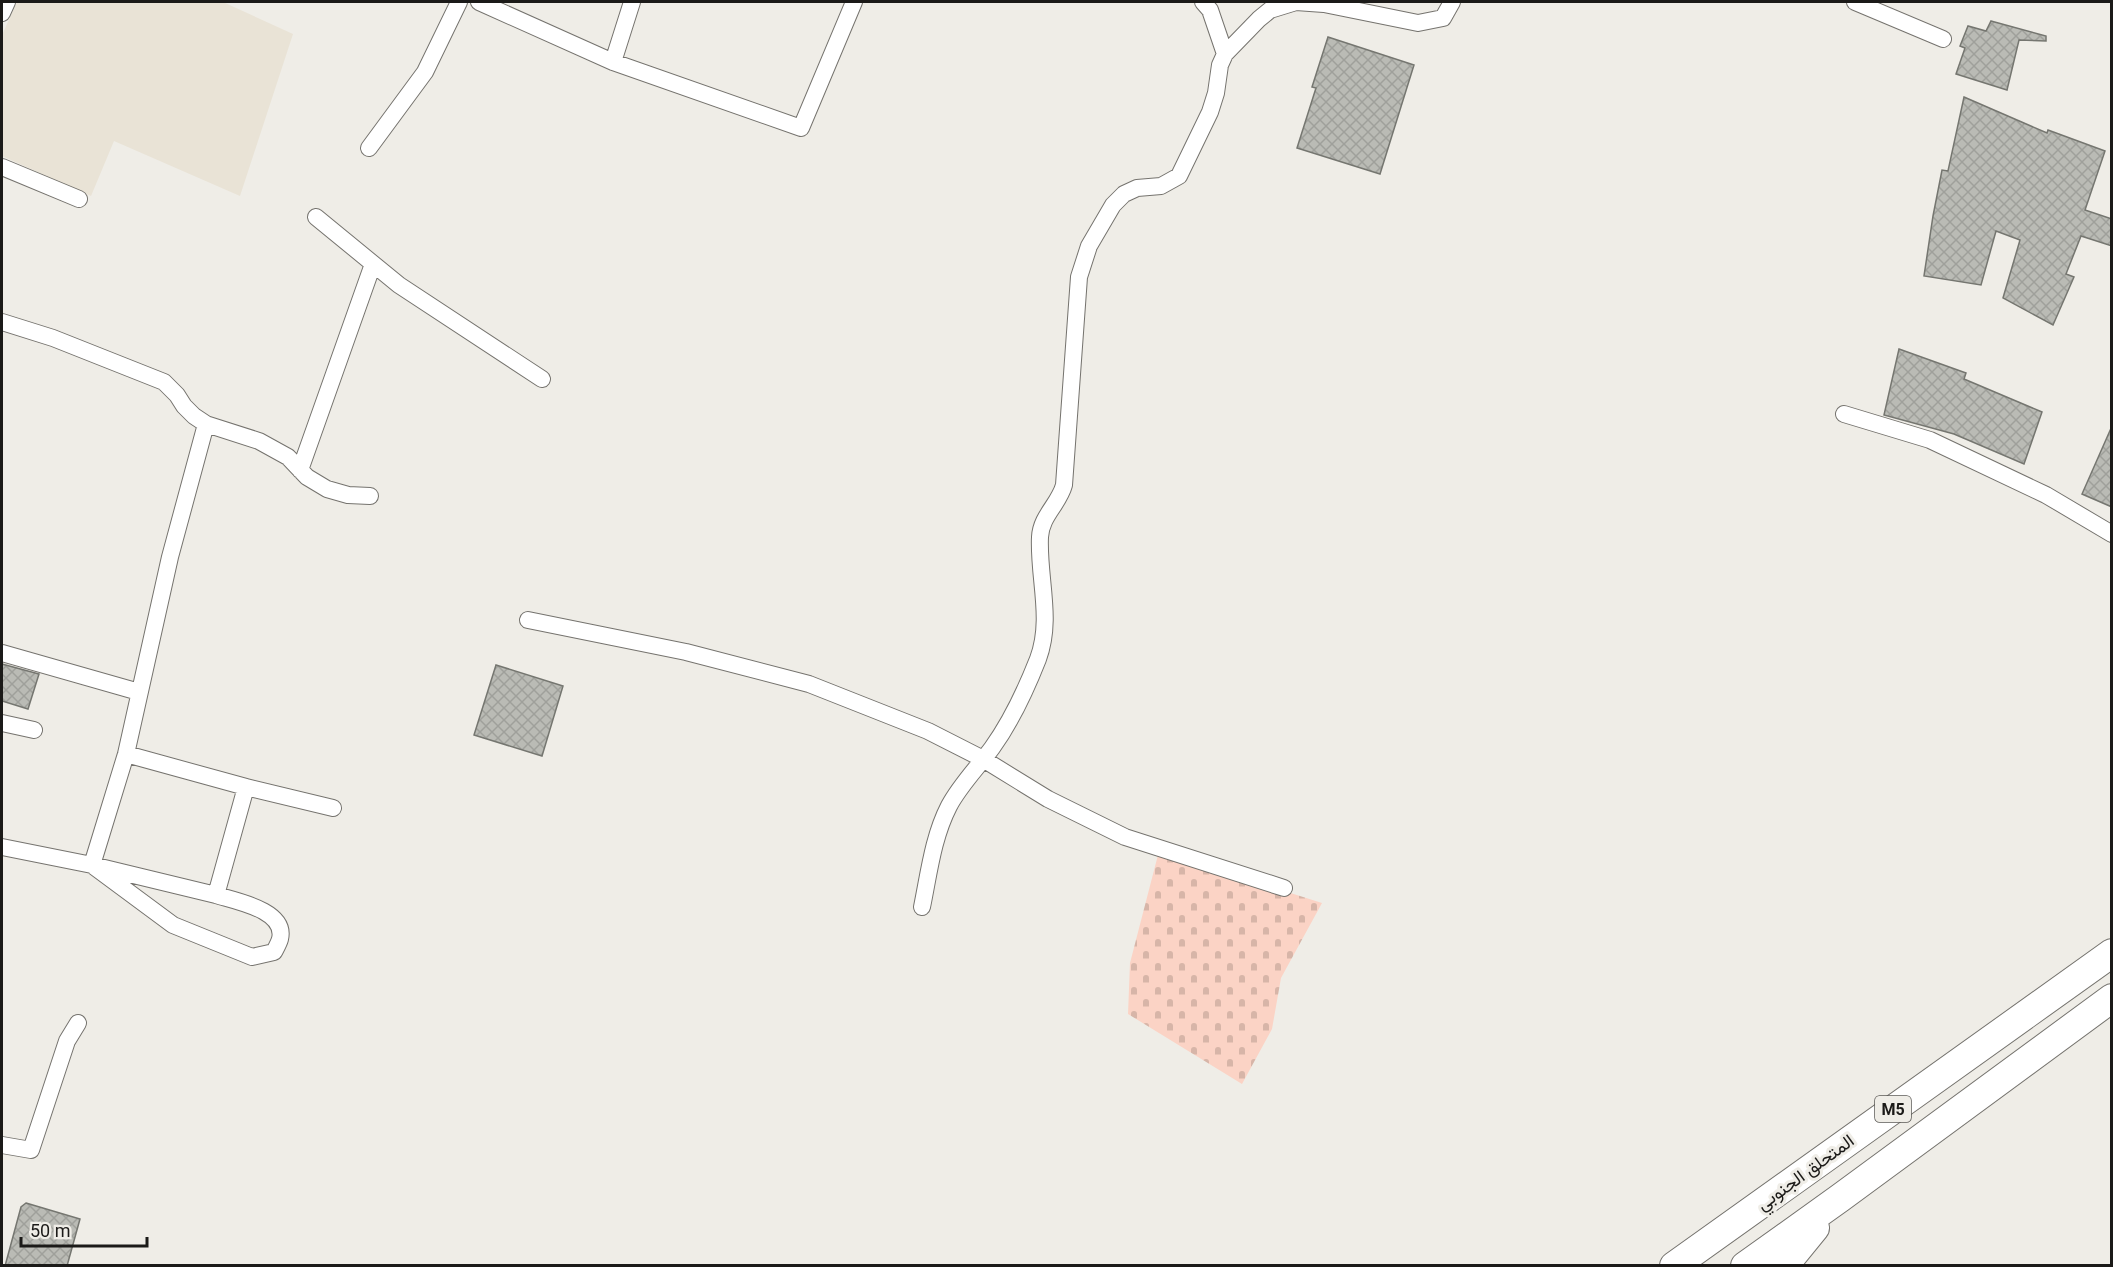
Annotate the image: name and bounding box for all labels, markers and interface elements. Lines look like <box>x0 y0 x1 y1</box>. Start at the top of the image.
road number: M5 <box>1875 1096 1911 1122</box>
street label: المتحلق الجنوبي <box>1752 1130 1861 1218</box>
scale bar <box>21 1210 147 1248</box>
text: 50 m <box>30 1220 70 1241</box>

